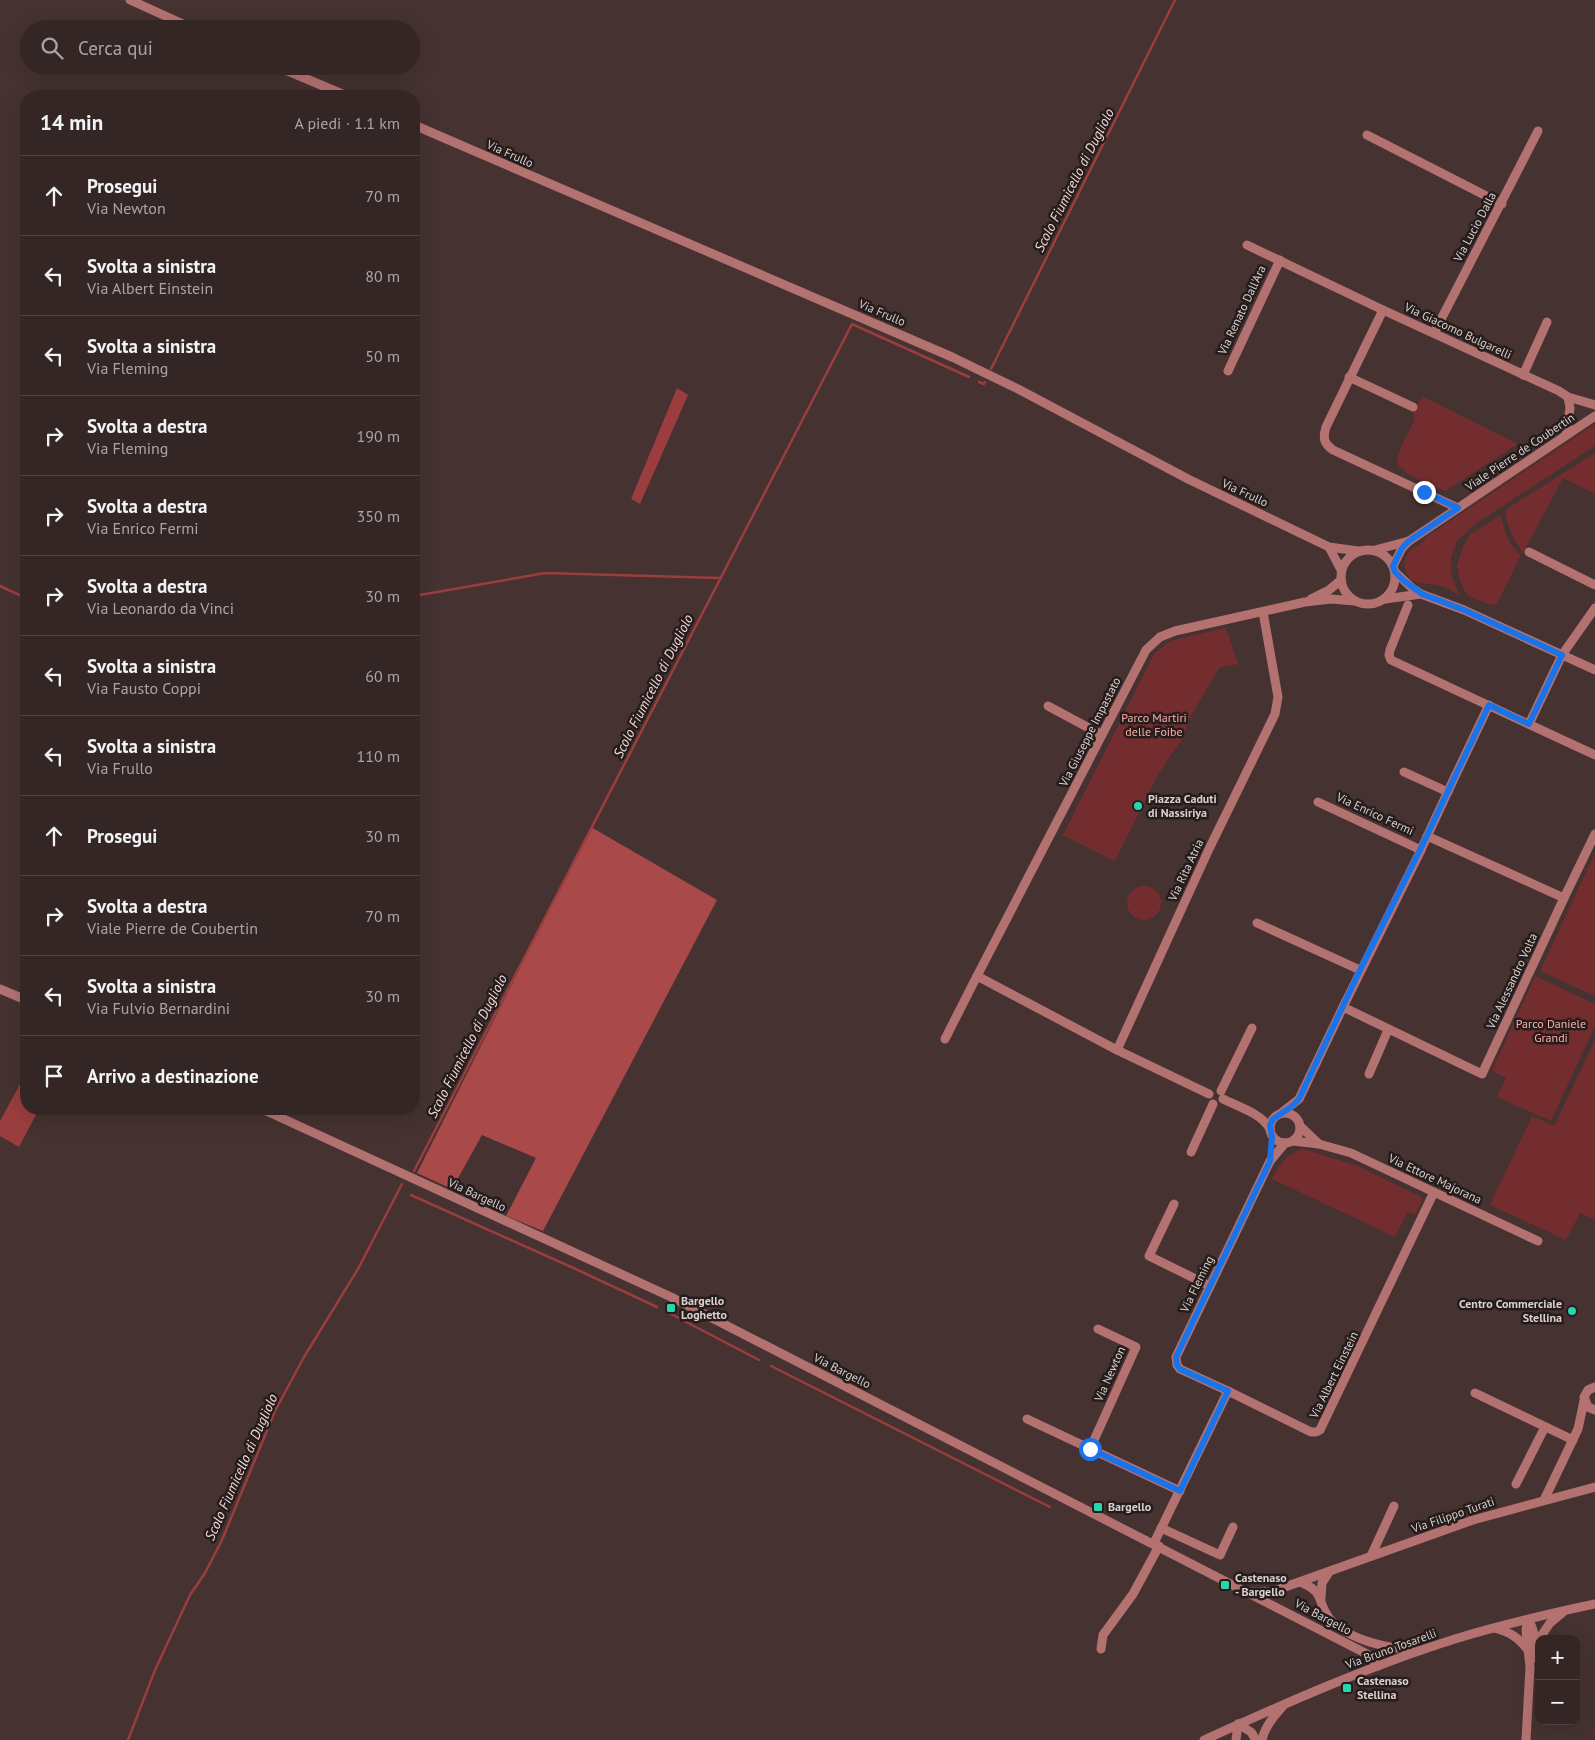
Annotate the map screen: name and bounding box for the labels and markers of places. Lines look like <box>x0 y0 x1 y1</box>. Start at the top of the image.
place label: Piazza Caduti di Nassiriya <box>1148 791 1217 820</box>
marker: Piazza Caduti di Nassiriya <box>1132 800 1144 812</box>
place label: Bargello Loghetto <box>681 1293 727 1322</box>
place label: Centro Commerciale Stellina <box>1459 1296 1562 1325</box>
marker: Bargello Loghetto <box>665 1302 677 1314</box>
marker: Centro Commerciale Stellina <box>1566 1305 1578 1317</box>
place label: Bargello <box>1108 1499 1152 1514</box>
marker: Bargello <box>1092 1501 1104 1513</box>
place label: Castenaso - Bargello <box>1235 1570 1287 1599</box>
marker: Castenaso - Bargello <box>1219 1579 1231 1591</box>
place label: Castenaso Stellina <box>1357 1673 1409 1702</box>
marker: Castenaso Stellina <box>1341 1682 1353 1694</box>

